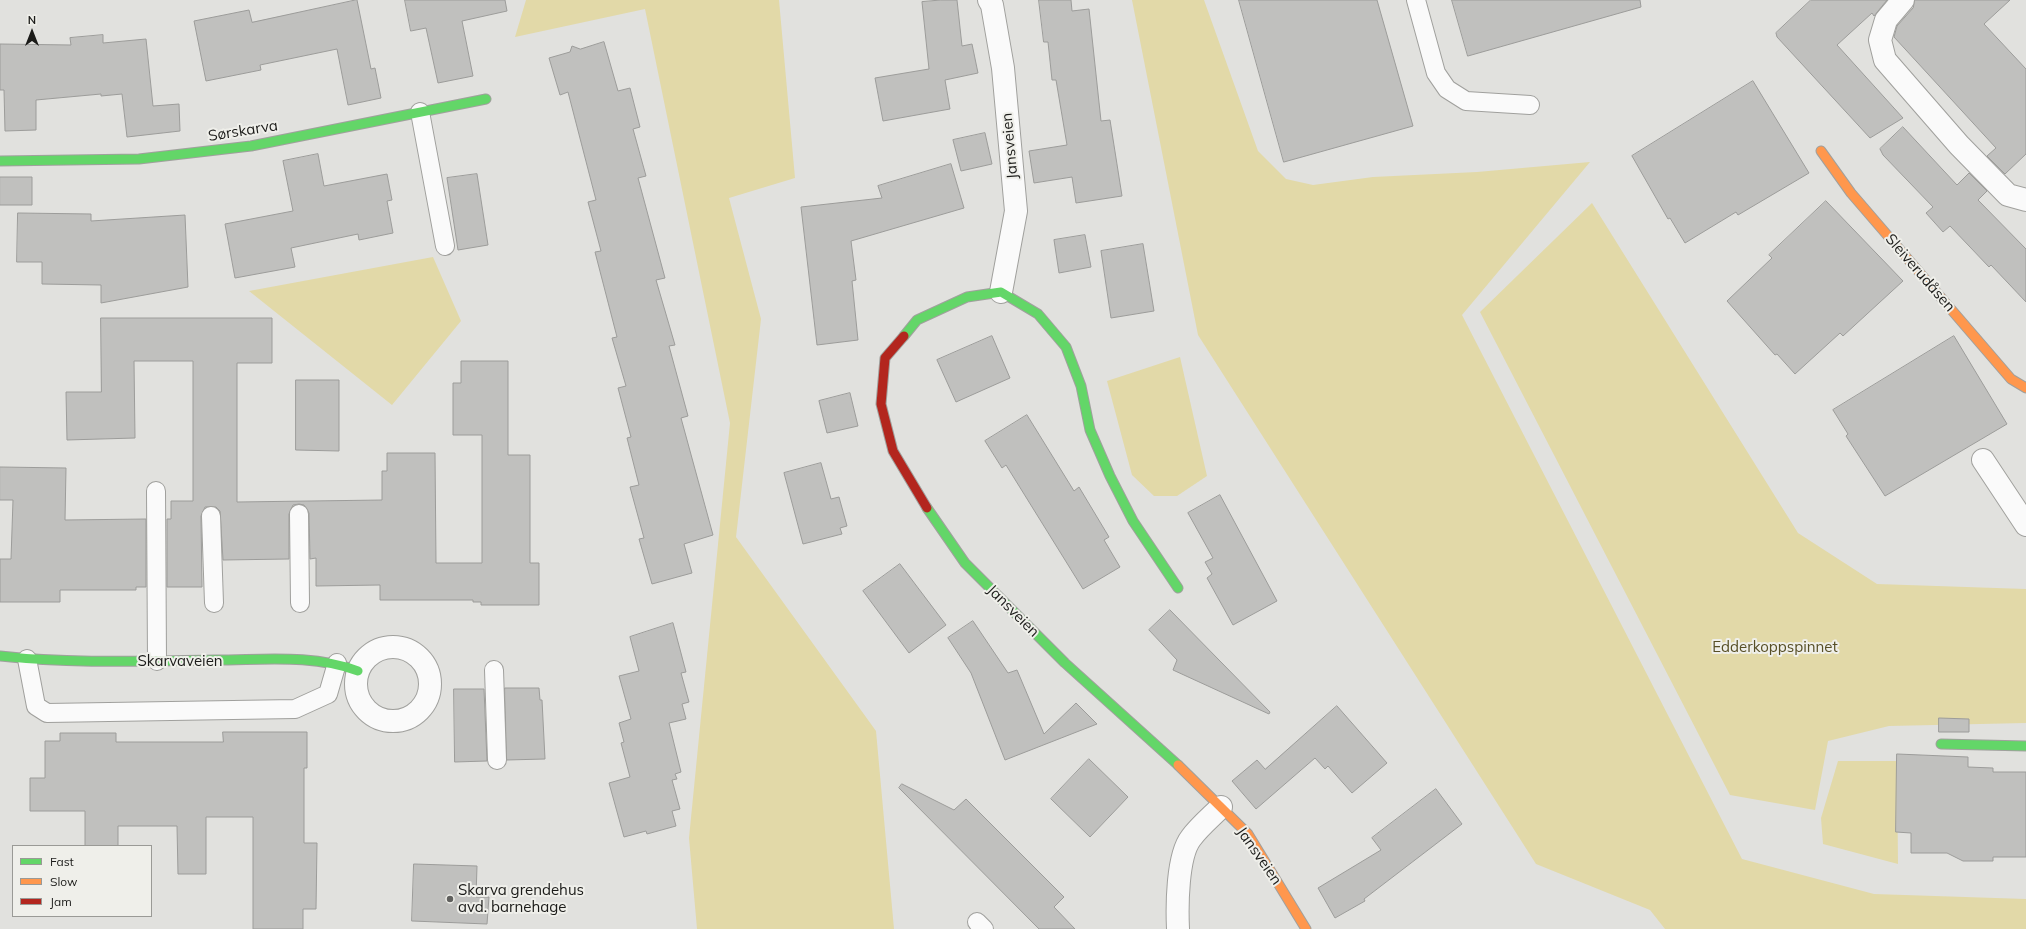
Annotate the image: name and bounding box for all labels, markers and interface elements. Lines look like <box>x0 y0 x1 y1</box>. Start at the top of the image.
north arrow <box>12 12 52 52</box>
text: N <box>28 13 36 27</box>
street label: Jansveien <box>998 112 1022 180</box>
street label: Sørskarva <box>207 117 279 145</box>
street label: Sleiverudåsen <box>1881 230 1959 316</box>
street label: Jansveien <box>983 581 1043 641</box>
park label: Edderkoppspinnet <box>1712 638 1838 656</box>
street label: Skarvaveien <box>137 652 223 670</box>
street label: Jansveien <box>1233 824 1285 888</box>
legend <box>12 845 152 917</box>
text: Fast <box>50 854 74 869</box>
text: Slow <box>50 874 78 889</box>
place label: Skarva grendehus avd. barnehage <box>458 881 584 916</box>
text: Jam <box>50 894 72 909</box>
marker: Skarva grendehus avd. barnehage <box>445 894 455 904</box>

